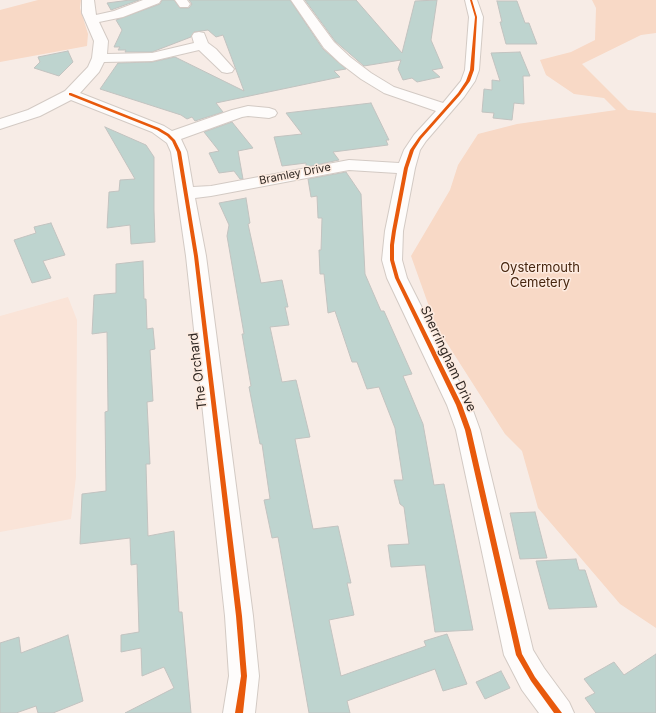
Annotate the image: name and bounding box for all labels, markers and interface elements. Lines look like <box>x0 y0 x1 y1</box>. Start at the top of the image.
street label: Bramley Drive <box>258 161 332 187</box>
park label: Oystermouth Cemetery <box>500 260 580 291</box>
street label: Sherringham Drive <box>417 304 479 414</box>
street label: The Orchard <box>186 332 210 410</box>

